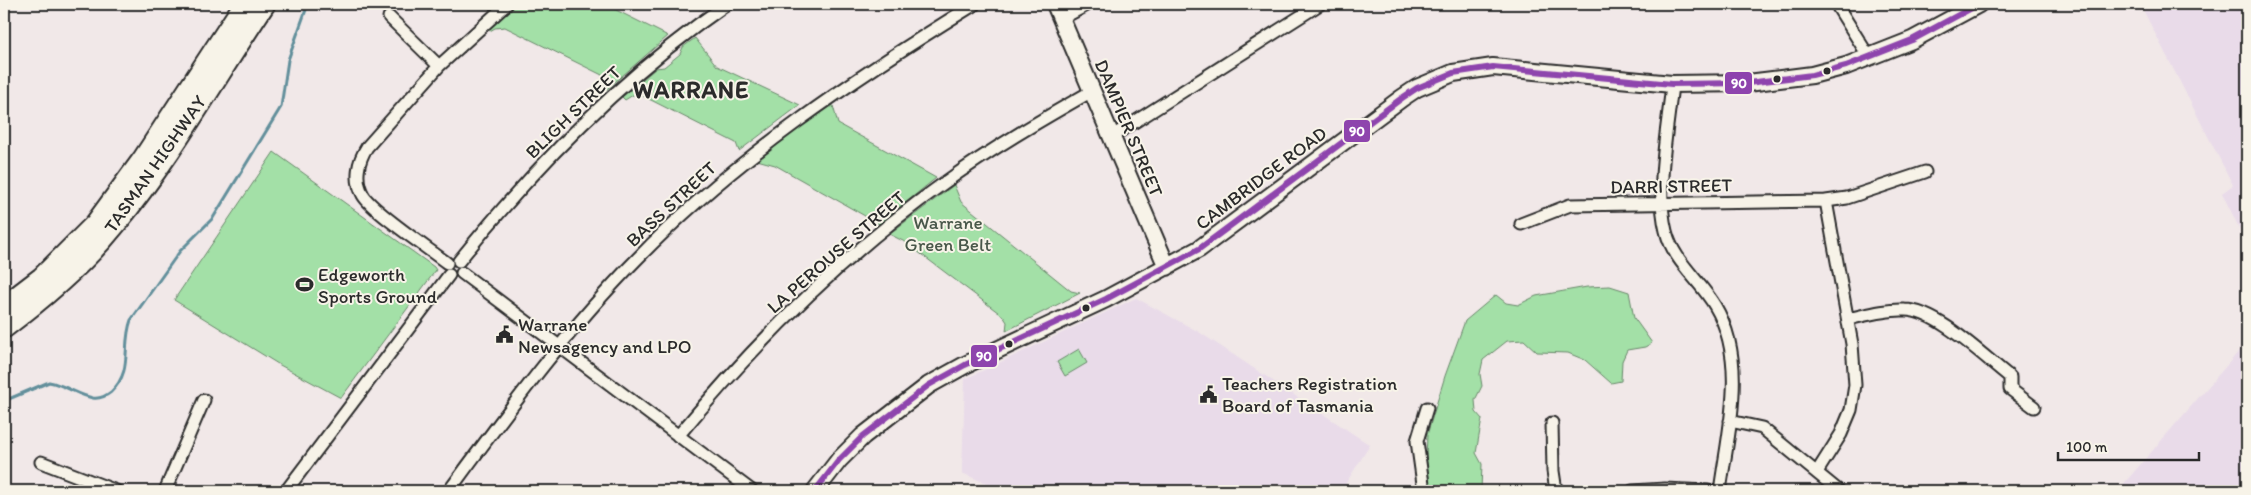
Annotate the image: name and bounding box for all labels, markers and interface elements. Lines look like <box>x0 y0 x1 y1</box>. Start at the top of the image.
street label: DAMPIER STREET <box>1090 56 1168 200</box>
street label: BLIGH STREET <box>520 60 626 163</box>
unlabelled marker <box>1822 66 1832 76</box>
line badge: 90 <box>1724 71 1753 95</box>
unlabelled marker <box>1772 74 1782 84</box>
district label: WARRANE <box>633 75 749 104</box>
text: 90 <box>1731 75 1747 92</box>
street label: TASMAN HIGHWAY <box>99 91 211 237</box>
line badge: 90 <box>1343 119 1371 143</box>
street label: CAMBRIDGE ROAD <box>1191 121 1331 235</box>
text: 90 <box>1349 123 1365 140</box>
street label: BASS STREET <box>621 156 721 252</box>
street label: DARRI STREET <box>1610 173 1733 199</box>
street label: LA PEROUSE STREET <box>762 185 910 318</box>
park label: Warrane Green Belt <box>905 211 991 256</box>
place label: Edgeworth Sports Ground <box>318 263 438 308</box>
sports icon: Edgeworth Sports Ground <box>294 275 314 295</box>
unlabelled marker <box>1081 303 1091 313</box>
place label: Warrane Newsagency and LPO <box>518 313 691 358</box>
public building icon: Warrane Newsagency and LPO <box>494 325 514 345</box>
unlabelled marker <box>1004 339 1014 349</box>
line badge: 90 <box>970 344 998 368</box>
text: 90 <box>976 348 992 365</box>
place label: Teachers Registration Board of Tasmania <box>1222 372 1398 417</box>
public building icon: Teachers Registration Board of Tasmania <box>1198 384 1218 404</box>
scale bar <box>2058 430 2200 462</box>
text: 100 m <box>2066 438 2108 456</box>

